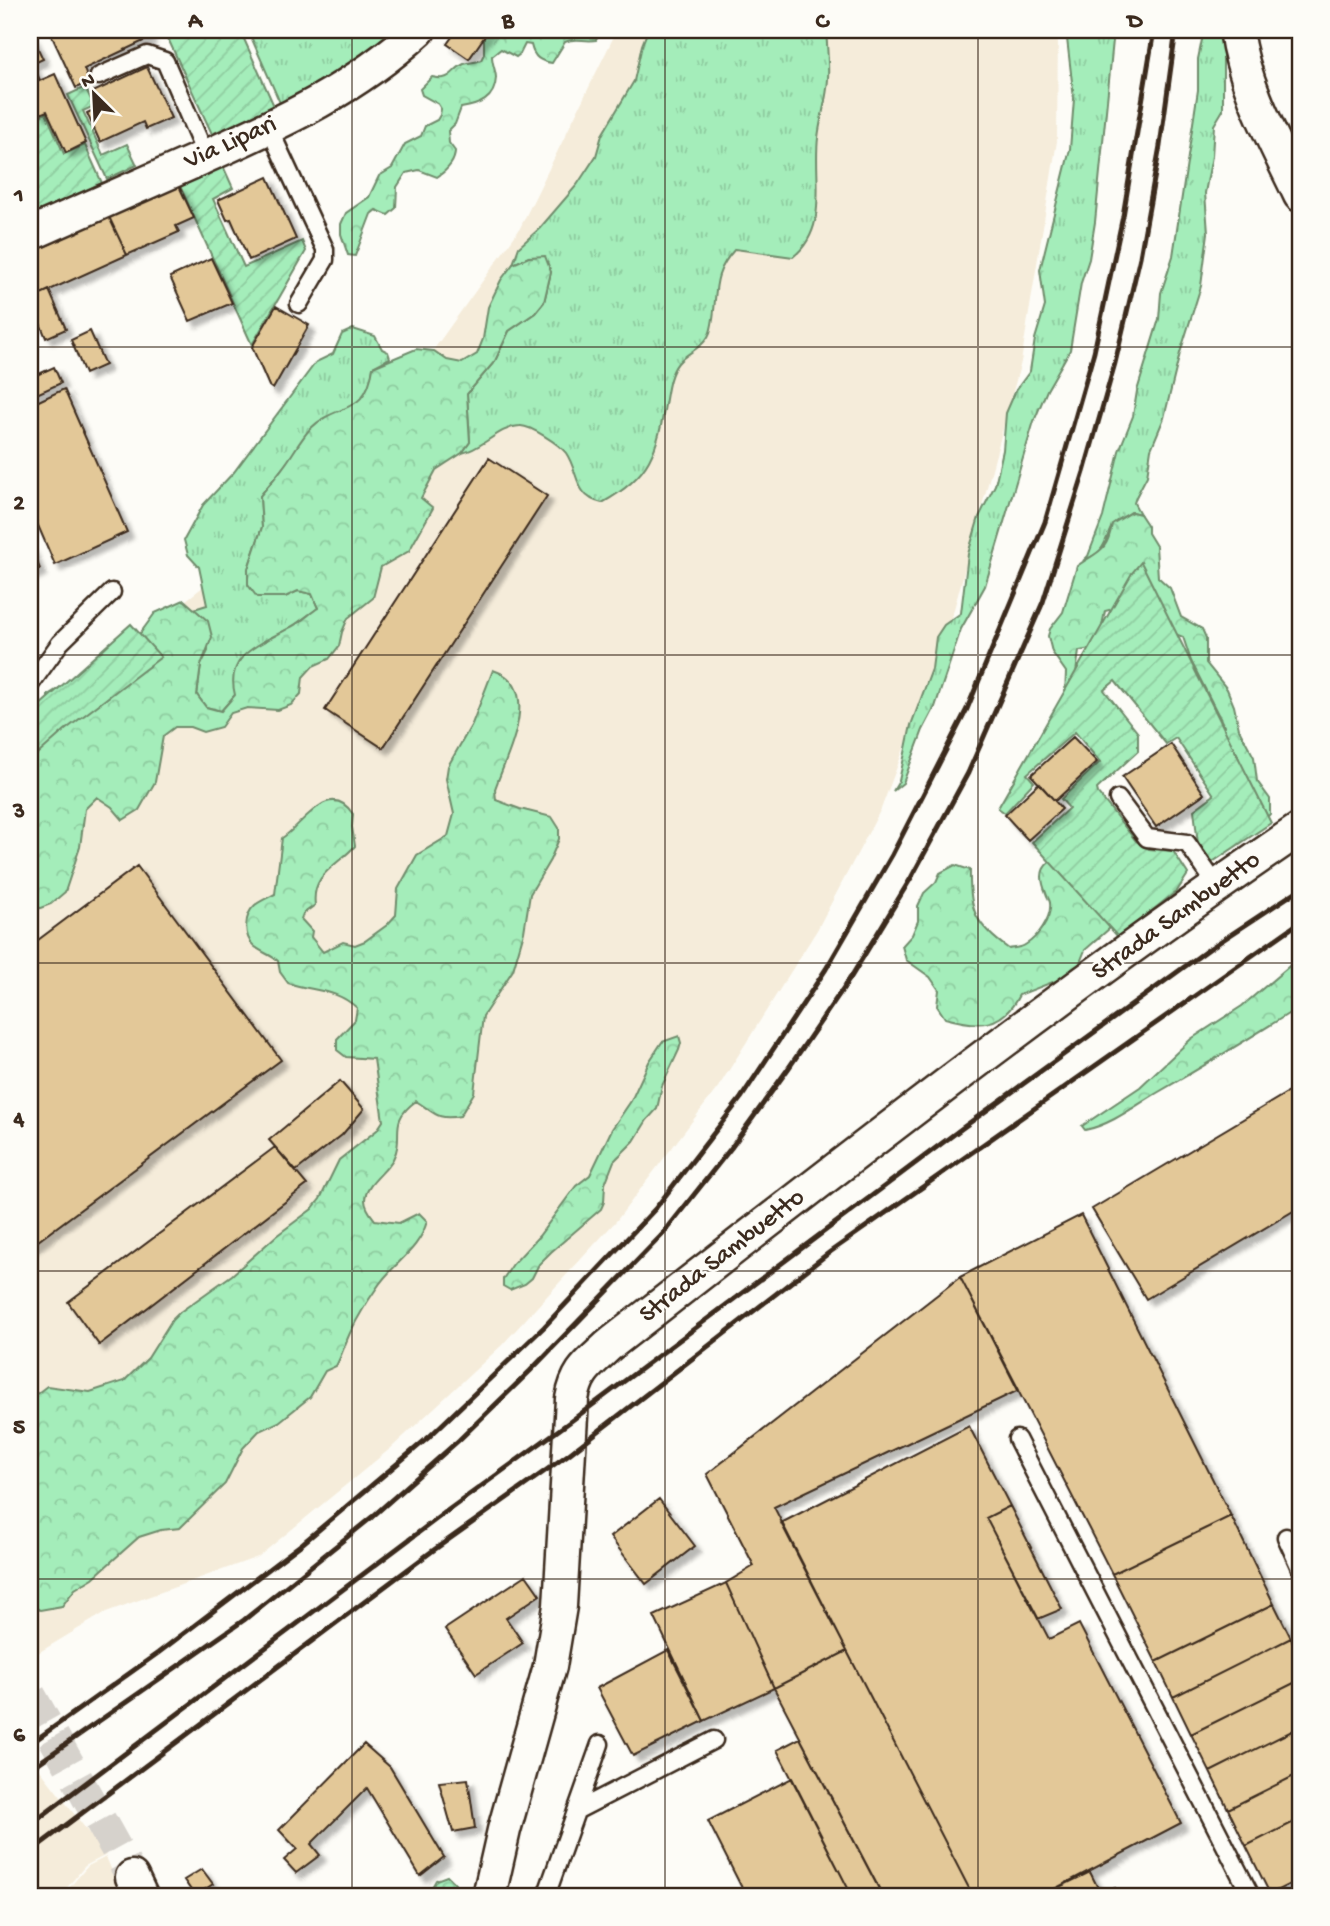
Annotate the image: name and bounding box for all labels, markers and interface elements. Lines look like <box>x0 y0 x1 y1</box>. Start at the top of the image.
text: A <box>187 9 203 36</box>
text: B <box>501 9 515 36</box>
text: C <box>816 9 831 36</box>
text: D <box>1126 9 1144 36</box>
north arrow <box>60 60 130 130</box>
text: N <box>78 69 99 95</box>
street label: Via Lipari <box>179 110 282 178</box>
text: 1 <box>13 183 24 210</box>
text: 2 <box>13 491 25 518</box>
text: 3 <box>12 799 25 826</box>
street label: Strada Sambuetto <box>1087 845 1267 989</box>
text: 4 <box>13 1107 25 1134</box>
street label: Strada Sambuetto <box>634 1183 812 1331</box>
text: 5 <box>13 1415 25 1442</box>
text: 6 <box>13 1723 26 1750</box>

